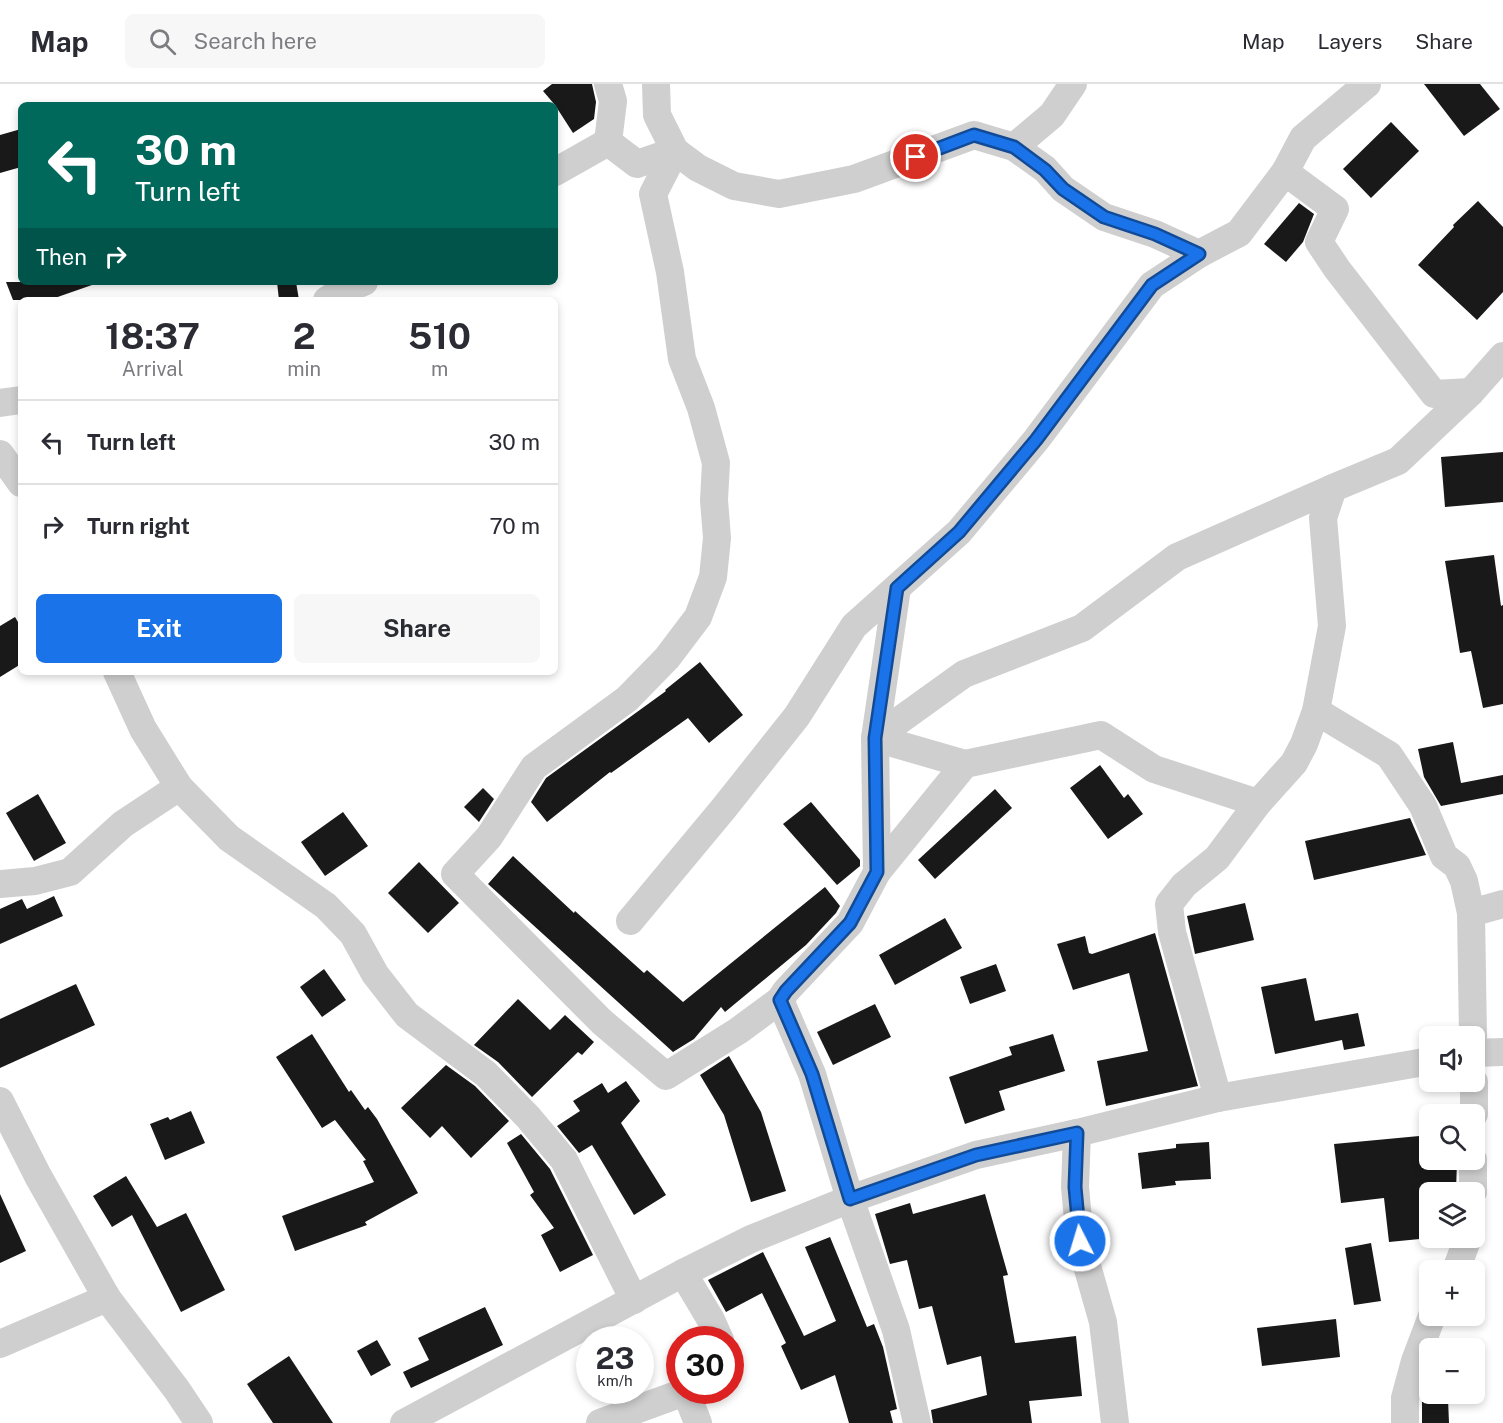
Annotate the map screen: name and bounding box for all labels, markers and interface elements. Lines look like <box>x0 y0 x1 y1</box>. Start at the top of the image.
search box <box>125 14 545 68</box>
text: Map <box>30 25 89 58</box>
icon: search <box>146 25 179 58</box>
text: Search here <box>194 28 317 54</box>
text: Map <box>1242 29 1285 54</box>
text: Layers <box>1318 29 1382 54</box>
text: Share <box>1415 29 1473 54</box>
text: 30 m <box>135 125 237 174</box>
icon: left <box>36 126 114 204</box>
pin <box>890 131 941 182</box>
icon: arrive <box>899 140 932 173</box>
text: Turn left <box>135 175 241 207</box>
icon: right <box>99 240 132 273</box>
text: Then <box>36 244 87 270</box>
text: 18:37 <box>105 315 200 357</box>
text: 2 <box>293 315 316 357</box>
text: 510 <box>408 315 471 357</box>
text: Arrival <box>122 357 183 381</box>
text: min <box>287 357 321 381</box>
text: m <box>431 357 448 381</box>
icon: left <box>36 426 69 459</box>
text: Turn left <box>87 429 176 455</box>
text: 30 m <box>488 429 540 455</box>
icon: right <box>36 510 69 543</box>
text: Turn right <box>87 513 190 539</box>
text: 70 m <box>489 513 540 539</box>
button: Exit <box>36 594 282 663</box>
button: Share <box>294 594 540 663</box>
map controls <box>1419 1026 1485 1404</box>
button: sound <box>1419 1026 1485 1092</box>
button: search <box>1419 1104 1485 1170</box>
button: layers <box>1419 1182 1485 1248</box>
position arrow <box>1048 1209 1112 1273</box>
button: + <box>1419 1260 1485 1326</box>
speed limit sign: 30 <box>666 1326 744 1404</box>
button: − <box>1419 1338 1485 1404</box>
text: 23 <box>595 1340 635 1376</box>
text: km/h <box>597 1372 633 1389</box>

